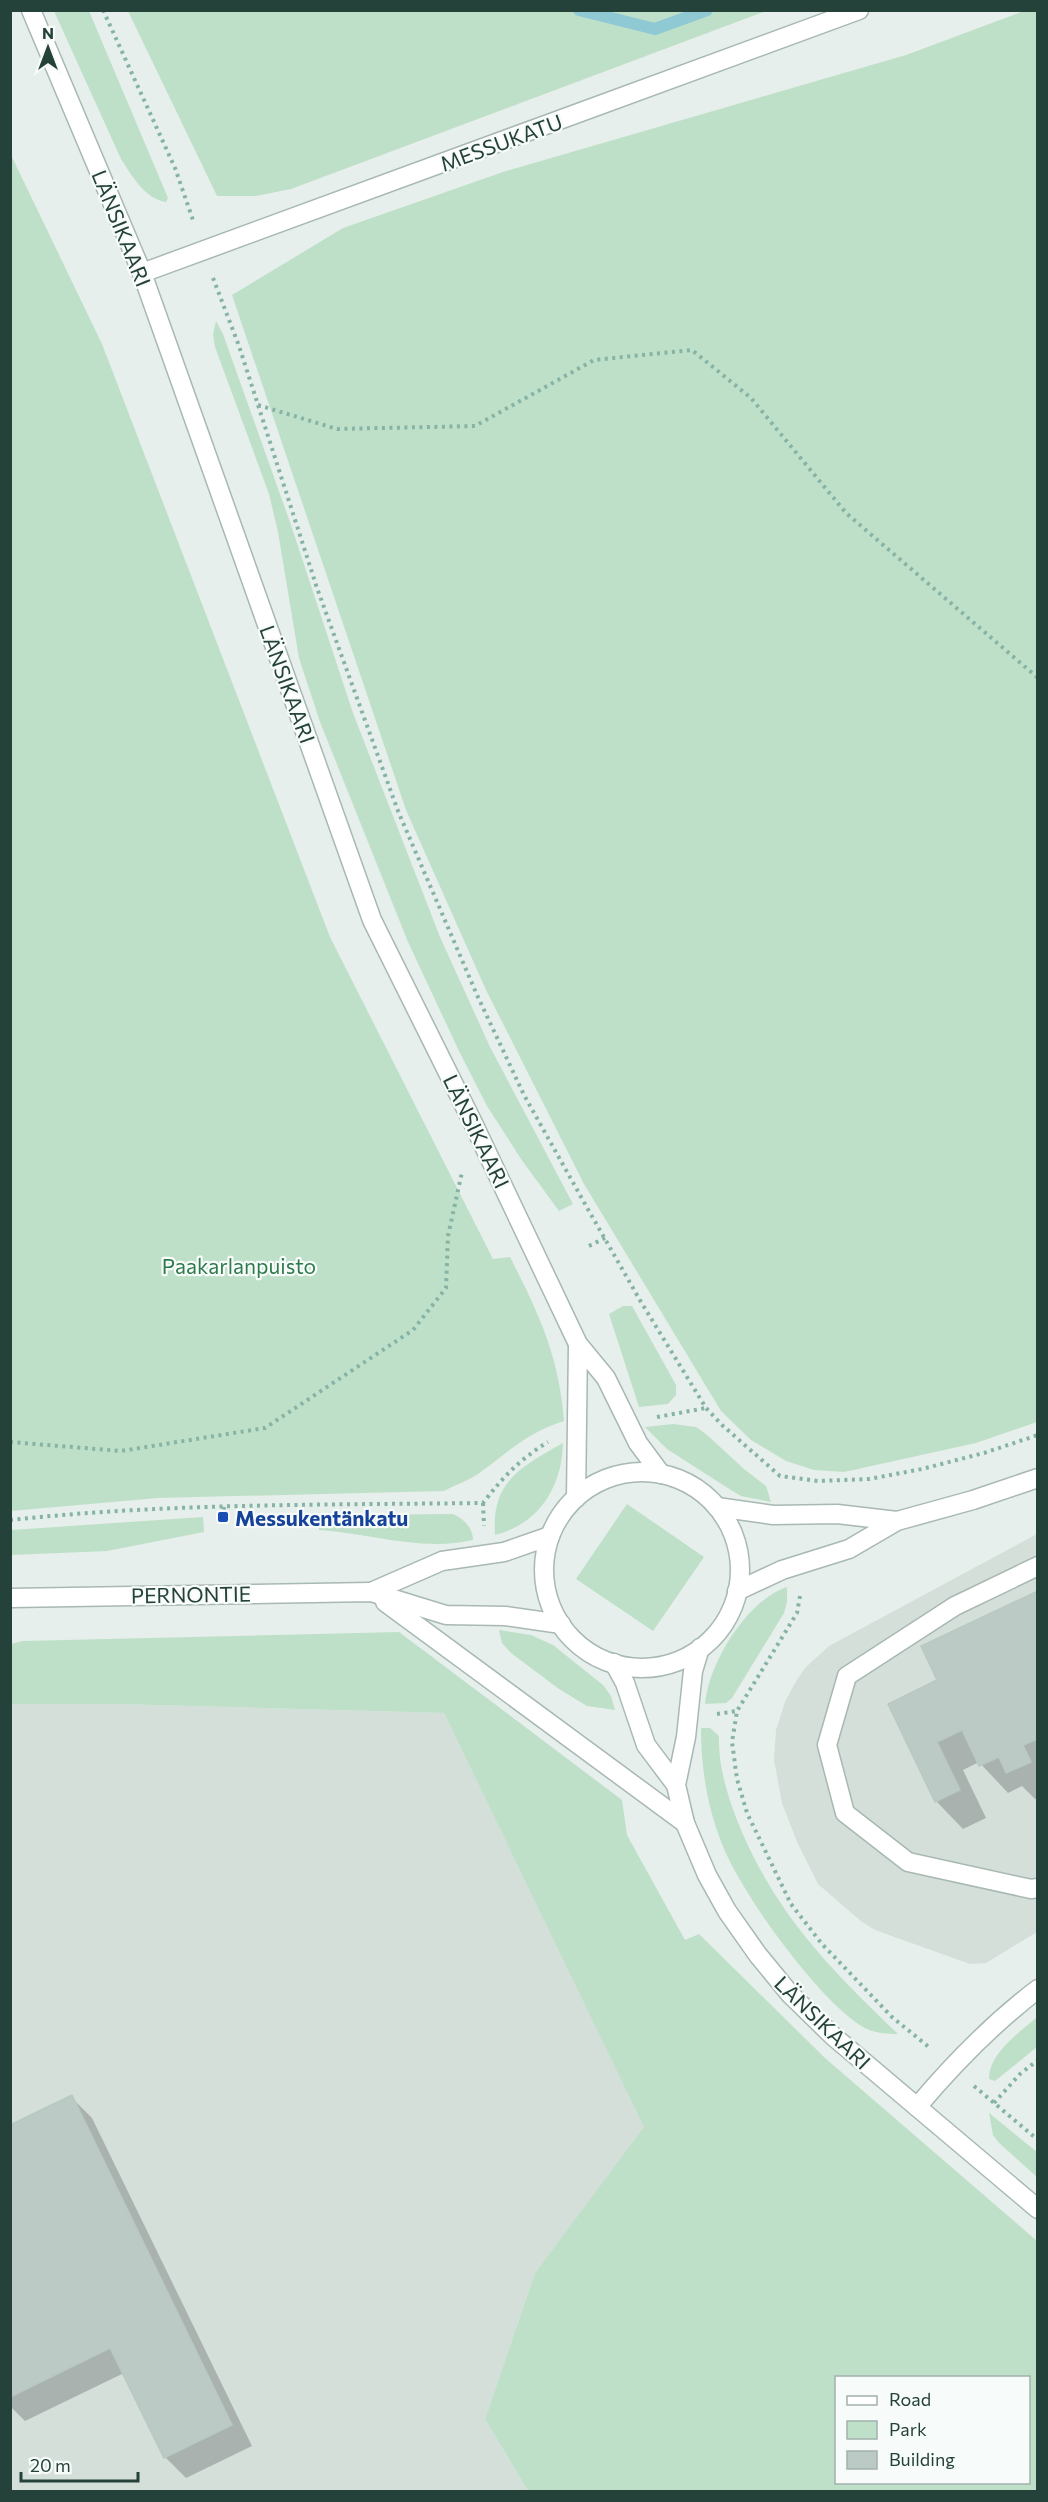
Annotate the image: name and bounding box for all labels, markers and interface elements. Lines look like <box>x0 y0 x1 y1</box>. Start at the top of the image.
north arrow <box>18 18 78 78</box>
text: N <box>42 23 54 42</box>
street label: MESSUKATU <box>437 108 565 176</box>
street label: LÄNSIKAARI <box>87 166 157 290</box>
street label: LÄNSIKAARI <box>255 622 321 746</box>
street label: LÄNSIKAARI <box>439 1070 515 1192</box>
park label: Paakarlanpuisto <box>162 1253 316 1278</box>
place label: Messukentänkatu <box>235 1505 408 1530</box>
marker: Messukentänkatu <box>216 1510 230 1524</box>
street label: PERNONTIE <box>131 1580 251 1608</box>
street label: LÄNSIKAARI <box>770 1970 876 2074</box>
legend <box>835 2376 1030 2484</box>
text: Road <box>889 2388 931 2410</box>
text: Park <box>889 2418 927 2440</box>
scale bar <box>21 2445 138 2483</box>
text: Building <box>889 2448 955 2470</box>
text: 20 m <box>30 2454 71 2476</box>

